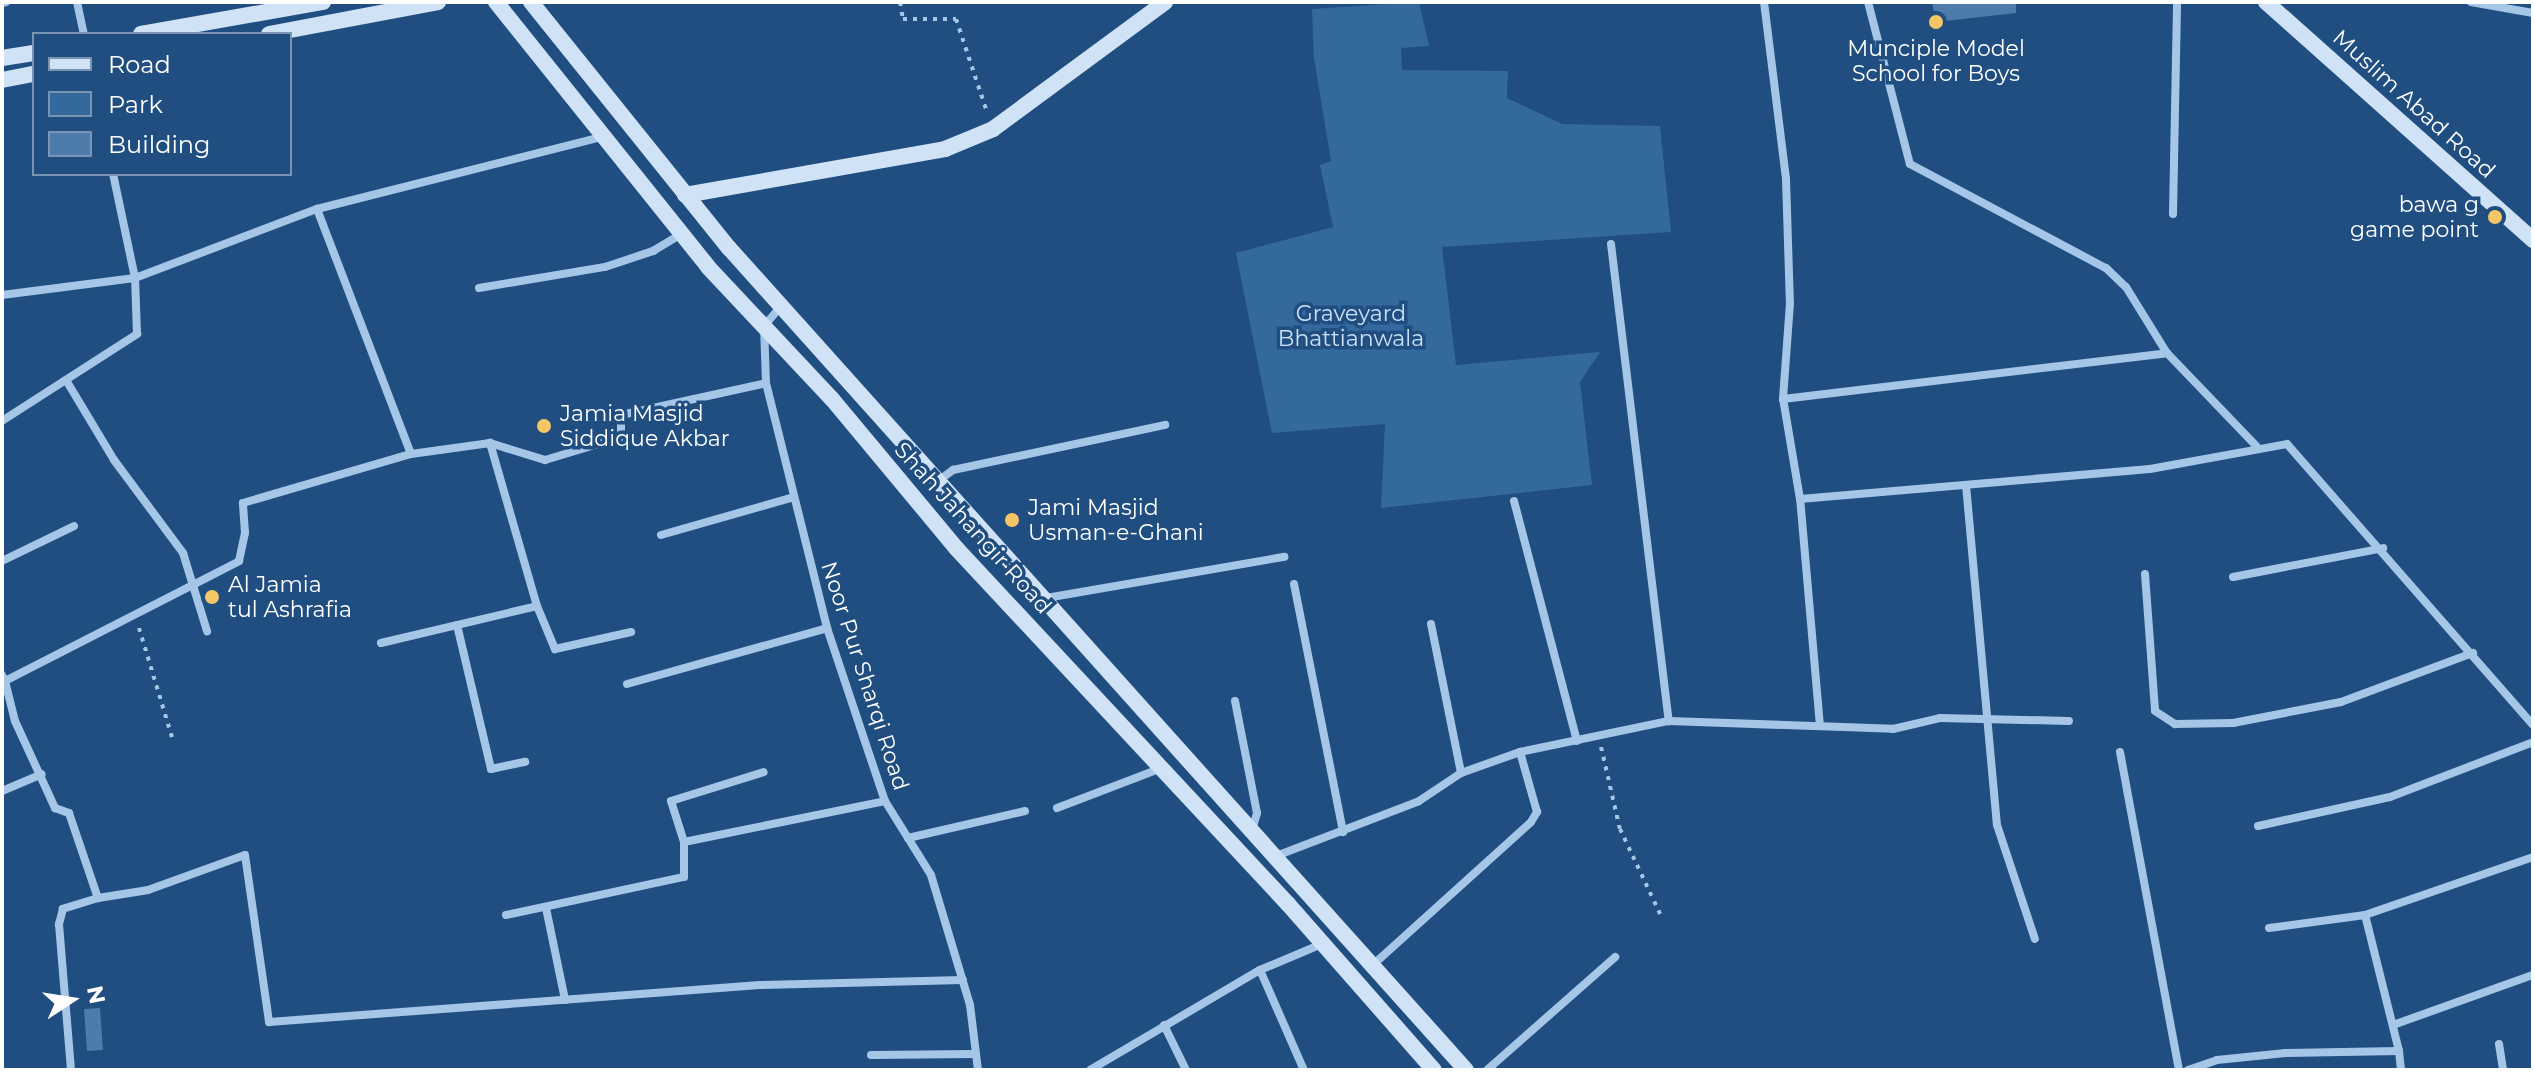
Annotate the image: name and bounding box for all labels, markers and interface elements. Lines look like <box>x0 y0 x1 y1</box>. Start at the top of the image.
marker: Munciple Model School for Boys <box>1927 13 1945 31</box>
street label: Muslim Abad Road <box>2327 24 2501 184</box>
legend <box>32 32 292 176</box>
place label: Munciple Model School for Boys <box>1847 35 2025 86</box>
text: Road <box>108 50 171 79</box>
text: Park <box>108 90 163 119</box>
text: Building <box>108 130 211 159</box>
place label: bawa g game point <box>2350 191 2479 242</box>
marker: bawa g game point <box>2486 208 2504 226</box>
park label: Graveyard Bhattianwala <box>1278 300 1424 352</box>
place label: Jamia Masjid Siddique Akbar <box>560 400 730 452</box>
marker: Jamia Masjid Siddique Akbar <box>535 417 553 435</box>
street label: Shah Jahangir Road <box>889 437 1057 619</box>
place label: Jami Masjid Usman-e-Ghani <box>1028 494 1204 546</box>
marker: Jami Masjid Usman-e-Ghani <box>1003 511 1021 529</box>
street label: Noor Pur Sharqi Road <box>815 558 915 794</box>
place label: Al Jamia tul Ashrafia <box>228 571 352 622</box>
marker: Al Jamia tul Ashrafia <box>203 588 221 606</box>
north arrow <box>32 960 112 1040</box>
text: N <box>81 983 111 1006</box>

